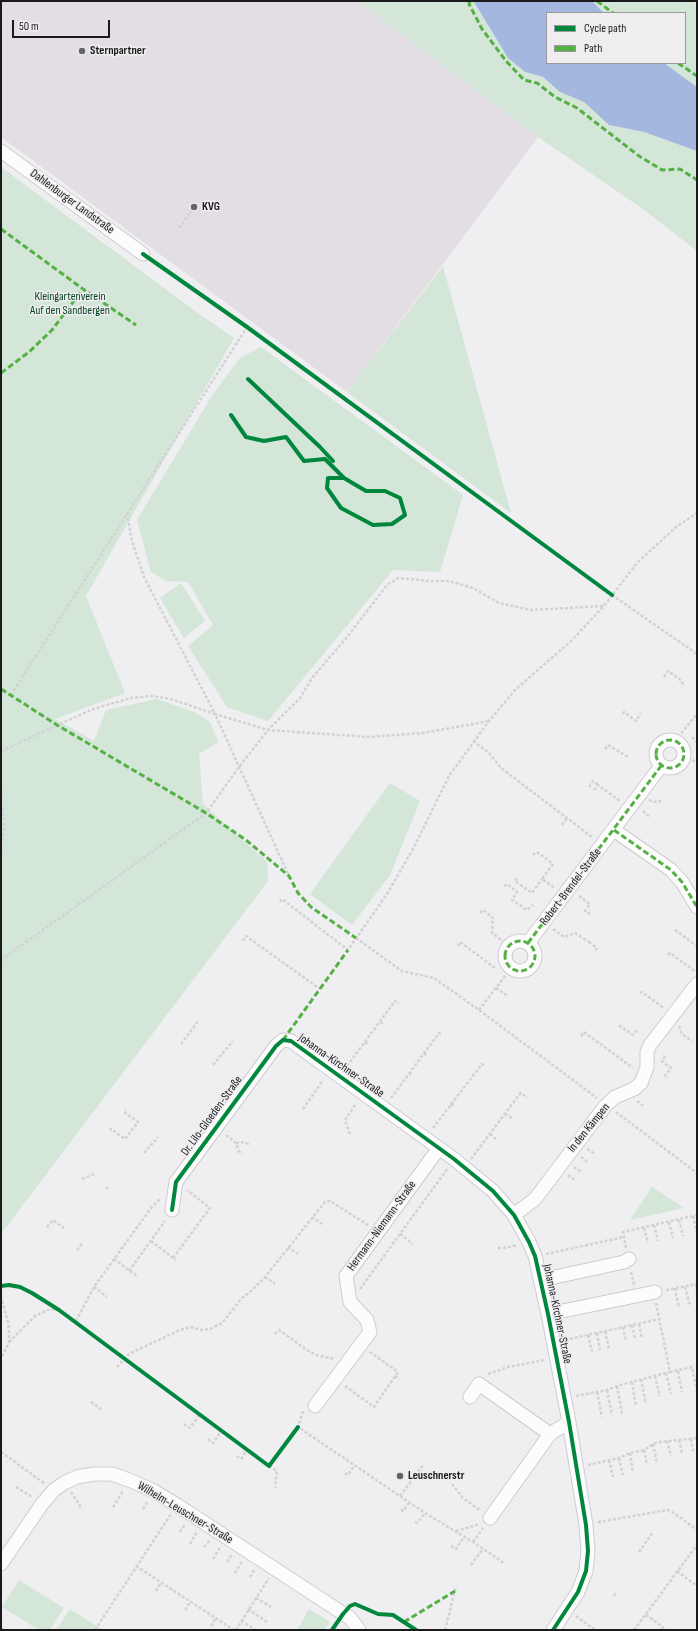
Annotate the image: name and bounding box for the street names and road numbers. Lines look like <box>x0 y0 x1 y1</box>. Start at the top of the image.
street label: Dahlenburger Landstraße <box>27 167 117 237</box>
street label: Robert-Brendel-Straße <box>537 845 605 929</box>
street label: Johanna-Kirchner-Straße <box>295 1031 387 1101</box>
street label: Dr. Lilo-Gloeden-Straße <box>178 1073 246 1159</box>
street label: In den Kämpen <box>565 1101 613 1155</box>
street label: Hermann-Niemann-Straße <box>344 1178 420 1274</box>
street label: Johanna-Kirchner-Straße <box>539 1263 575 1365</box>
street label: Wilhelm-Leuschner-Straße <box>135 1479 235 1547</box>

